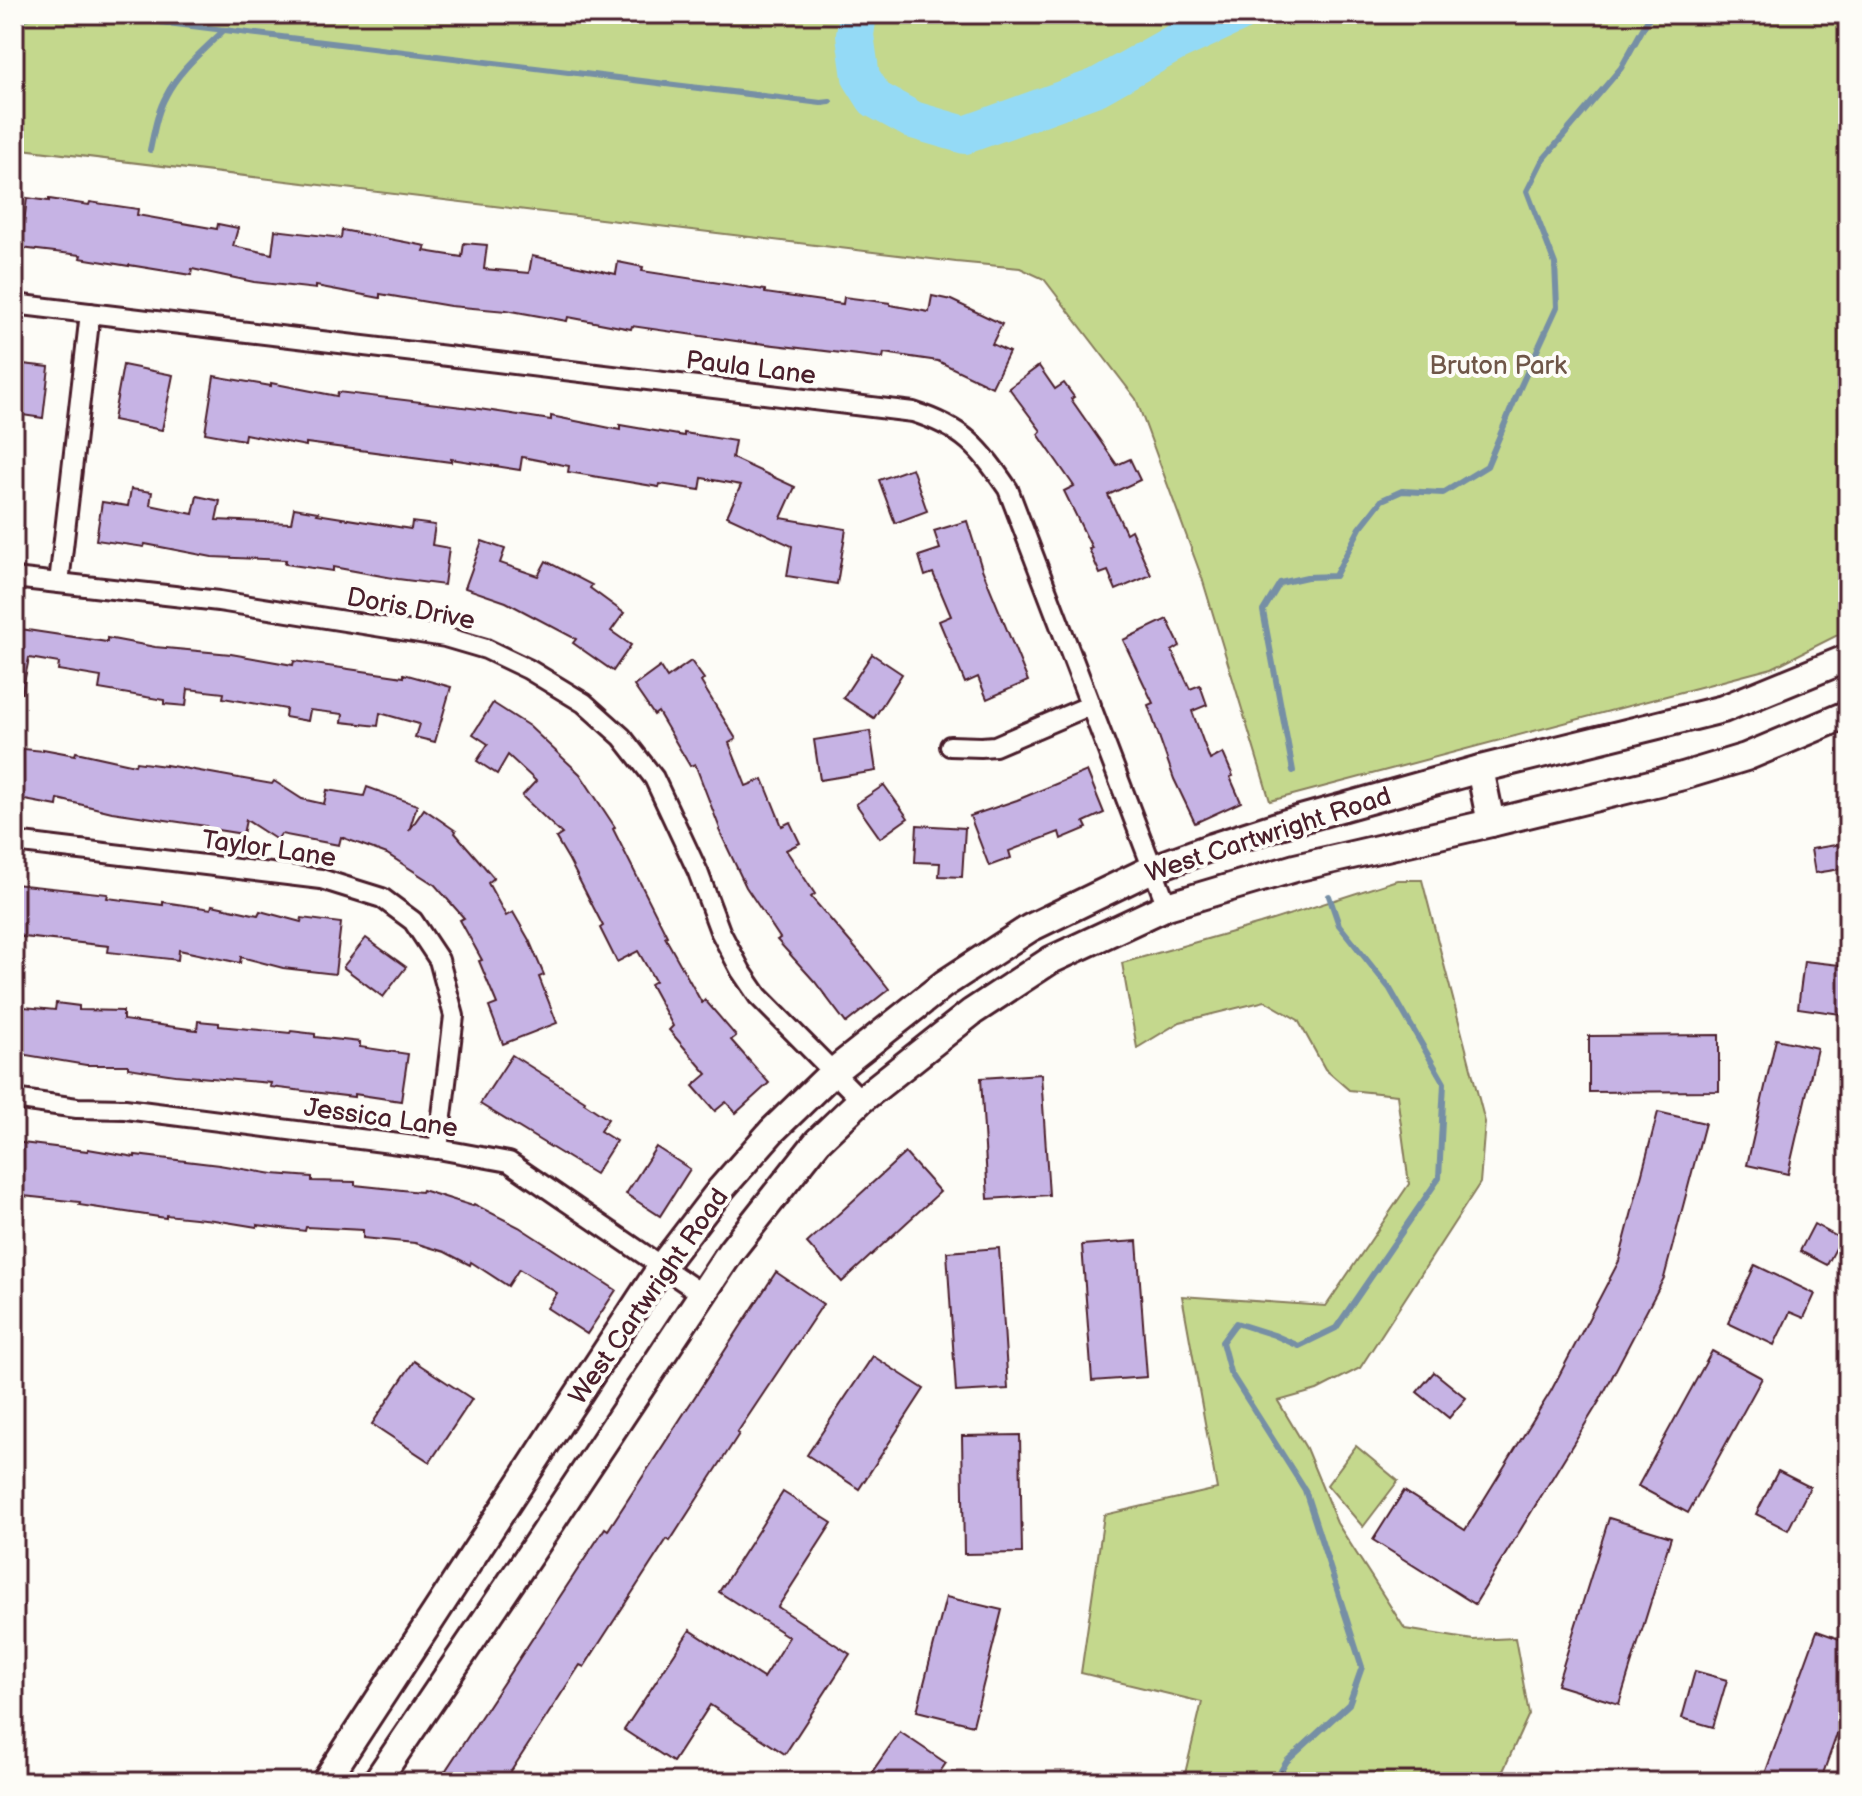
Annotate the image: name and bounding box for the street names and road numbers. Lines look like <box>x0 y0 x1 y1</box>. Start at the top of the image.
street label: Paula Lane <box>684 345 818 392</box>
street label: Doris Drive <box>344 582 477 637</box>
street label: West Cartwright Road <box>1142 781 1395 890</box>
street label: Taylor Lane <box>200 825 338 874</box>
street label: Jessica Lane <box>302 1092 460 1145</box>
street label: West Cartwright Road <box>563 1183 736 1411</box>

